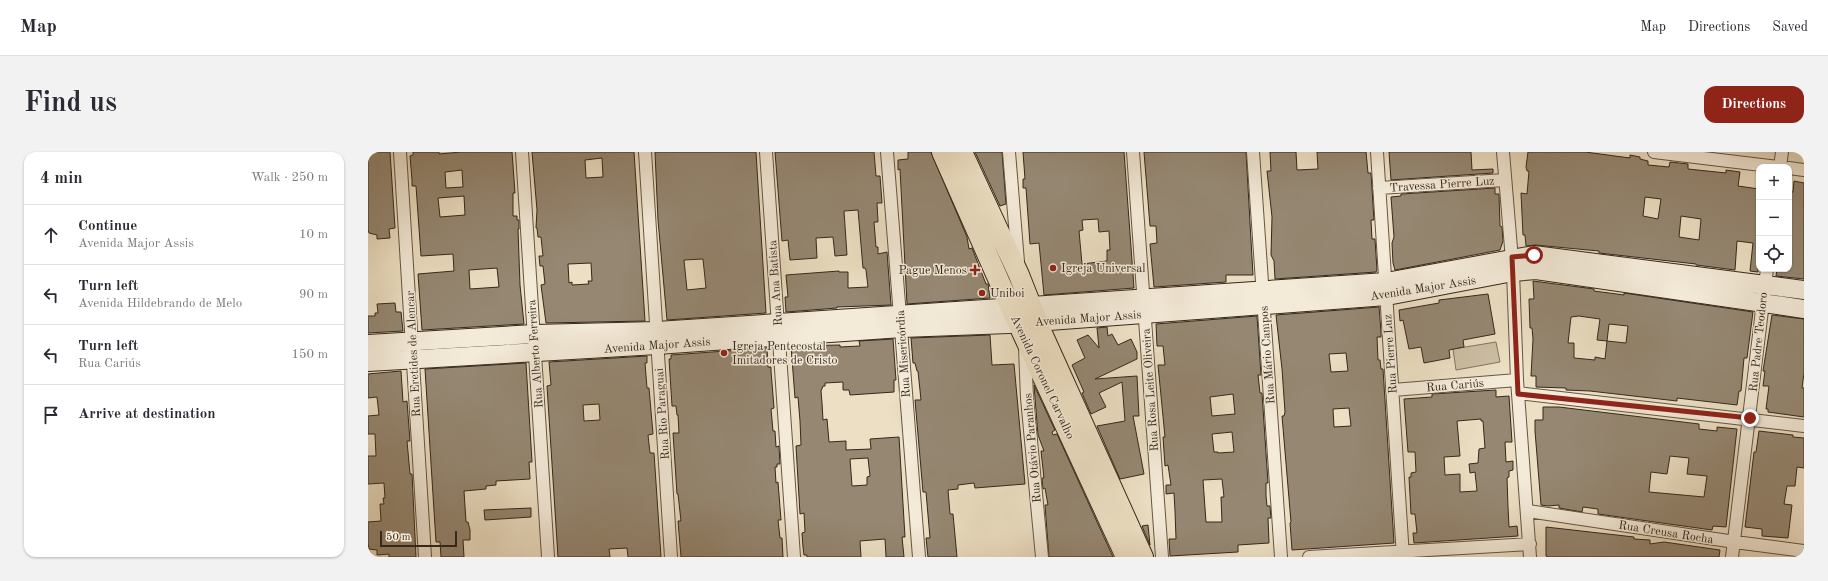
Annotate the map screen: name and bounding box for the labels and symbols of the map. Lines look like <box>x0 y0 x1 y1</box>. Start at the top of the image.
street label: Travessa Pierre Luz <box>1389 175 1495 195</box>
street label: Rua Ana Batista <box>767 239 785 326</box>
route start <box>1525 246 1543 264</box>
marker: Igreja Universal <box>1048 263 1058 273</box>
place label: Igreja Universal <box>1061 263 1145 275</box>
place label: Pague Menos <box>898 265 967 277</box>
marker: Pague Menos <box>970 265 980 275</box>
street label: Avenida Major Assis <box>1369 275 1477 303</box>
marker: Uniboi <box>977 288 987 298</box>
place label: Uniboi <box>990 288 1024 300</box>
street label: Rua Eretides de Alencar <box>405 290 423 417</box>
street label: Rua Padre Teodoro <box>1748 292 1770 393</box>
street label: Rua Alberto Ferreira <box>526 299 546 409</box>
street label: Rua Mário Campos <box>1259 305 1277 405</box>
street label: Avenida Major Assis <box>1034 309 1142 329</box>
street label: Rua Misericórdia <box>895 310 913 398</box>
street label: Avenida Coronel Carvalho <box>1008 314 1076 441</box>
street label: Rua Pierre Luz <box>1382 314 1400 394</box>
street label: Rua Rosa Leite Oliveira <box>1141 328 1161 452</box>
street label: Avenida Major Assis <box>603 336 711 356</box>
place label: Igreja Pentecostal Imitadores de Cristo <box>732 341 838 367</box>
marker: Igreja Pentecostal Imitadores de Cristo <box>719 348 729 358</box>
street label: Rua Rio Paraguai <box>654 368 672 460</box>
street label: Rua Cariús <box>1426 377 1485 395</box>
street label: Rua Otávio Paranhos <box>1022 393 1044 503</box>
route end <box>1741 409 1759 427</box>
street label: Rua Creusa Rocha <box>1618 520 1714 546</box>
scale bar <box>380 529 457 548</box>

